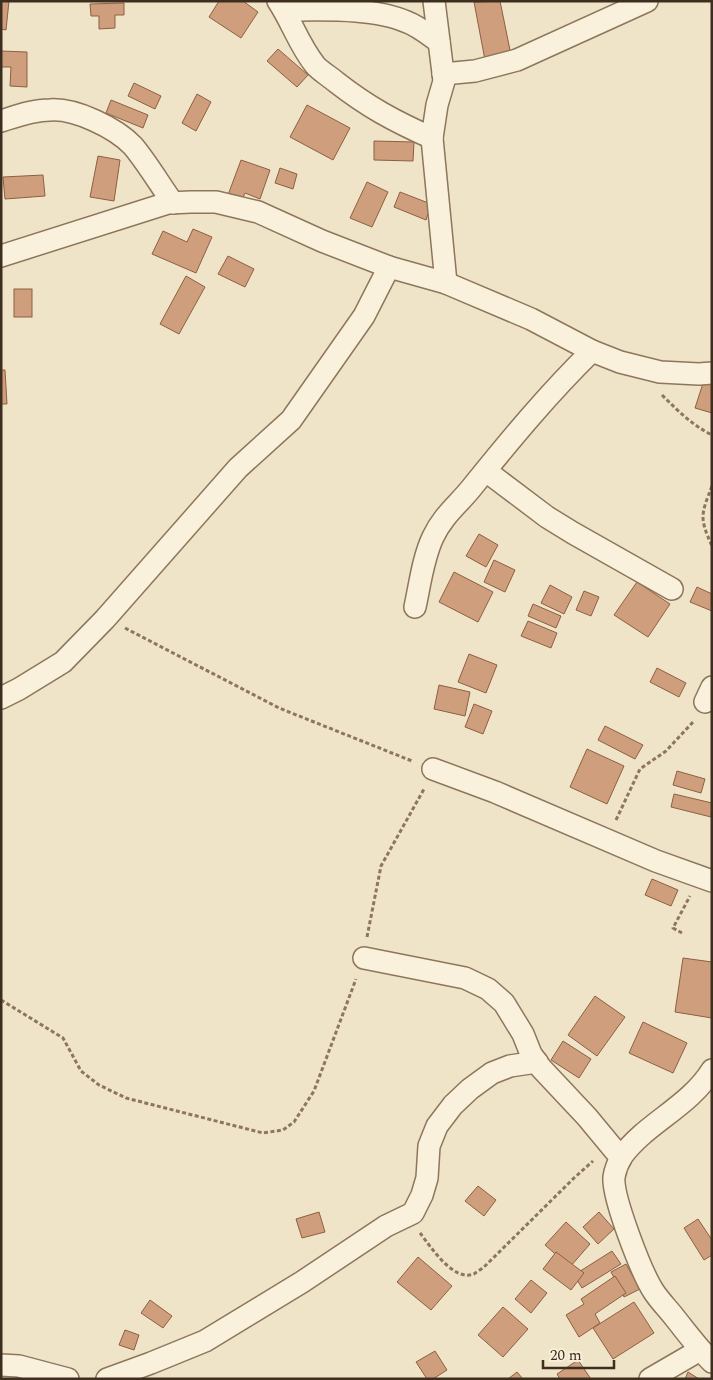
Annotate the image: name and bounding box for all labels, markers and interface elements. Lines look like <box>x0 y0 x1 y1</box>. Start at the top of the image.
scale bar <box>543 1338 614 1370</box>
text: 20 m <box>550 1344 582 1367</box>

